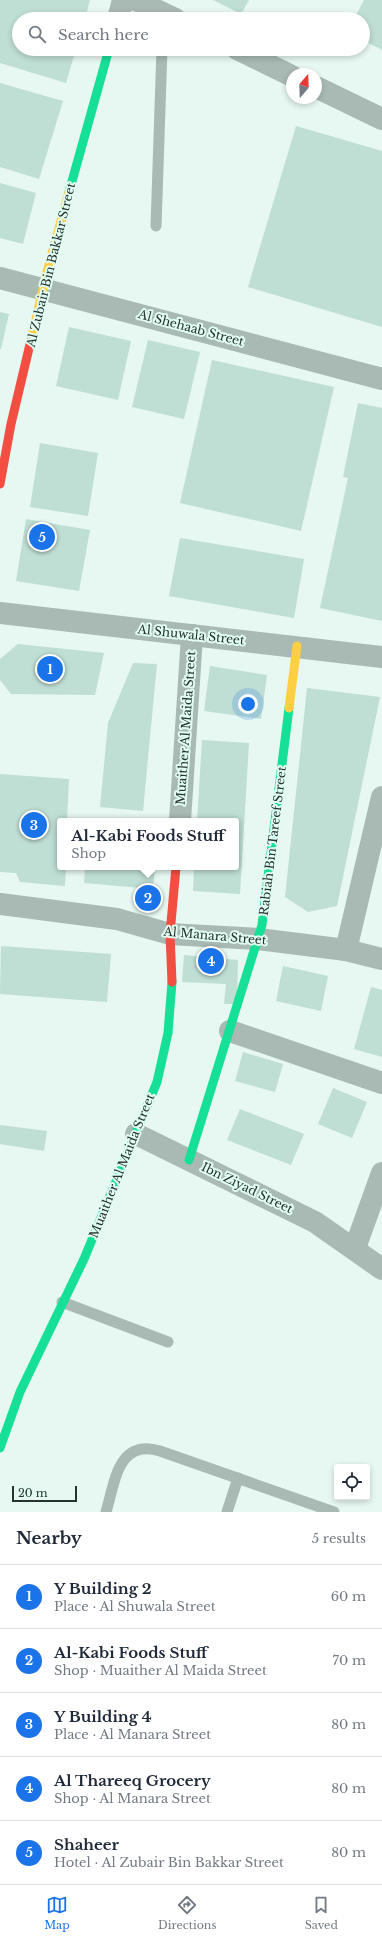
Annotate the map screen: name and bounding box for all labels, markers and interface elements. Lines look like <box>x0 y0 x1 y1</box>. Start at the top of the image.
search box <box>12 12 370 56</box>
icon: search <box>26 23 48 45</box>
text: Search here <box>58 25 149 44</box>
north arrow <box>286 68 322 104</box>
street label: Al Zubair Bin Bakkar Street <box>23 181 78 349</box>
street label: Al Shehaab Street <box>136 306 246 349</box>
pin: 5 <box>29 522 55 552</box>
street label: Al Shuwala Street <box>136 621 246 648</box>
street label: Muaither Al Maida Street <box>173 650 198 805</box>
pin: 1 <box>37 654 63 684</box>
your location <box>238 694 258 714</box>
street label: Rabiah Bin Tareef Street <box>256 765 289 916</box>
pin: 3 <box>21 810 47 840</box>
popup <box>57 818 239 870</box>
text: Al-Kabi Foods Stuff <box>71 826 225 845</box>
text: Shop <box>71 845 106 862</box>
pin: 2 <box>135 883 161 913</box>
street label: Al Manara Street <box>162 923 267 948</box>
pin: 4 <box>198 946 224 976</box>
street label: Muaither Al Maida Street <box>86 1091 158 1240</box>
street label: Ibn Ziyad Street <box>199 1159 296 1216</box>
map controls <box>334 1464 370 1500</box>
button: locate <box>334 1464 370 1500</box>
scale bar <box>12 1484 77 1503</box>
text: 20 m <box>18 1486 48 1500</box>
text: Nearby <box>16 1528 82 1549</box>
text: 5 results <box>312 1530 366 1547</box>
text: Y Building 2 <box>54 1579 152 1598</box>
text: 1 <box>26 1588 32 1605</box>
text: 60 m <box>331 1588 366 1605</box>
text: Place · Al Shuwala Street <box>54 1598 216 1615</box>
text: Al-Kabi Foods Stuff <box>54 1643 207 1662</box>
text: 2 <box>25 1652 33 1669</box>
text: 70 m <box>333 1652 366 1669</box>
text: Shop · Muaither Al Maida Street <box>54 1662 267 1679</box>
text: Y Building 4 <box>54 1707 152 1726</box>
text: 3 <box>25 1716 33 1733</box>
text: 80 m <box>331 1716 366 1733</box>
text: Place · Al Manara Street <box>54 1726 211 1743</box>
text: Al Thareeq Grocery <box>54 1771 211 1790</box>
text: 4 <box>25 1780 33 1797</box>
text: 80 m <box>331 1780 366 1797</box>
text: Shop · Al Manara Street <box>54 1790 211 1807</box>
text: Shaheer <box>54 1835 119 1854</box>
text: 5 <box>25 1844 33 1861</box>
text: 80 m <box>331 1844 366 1861</box>
text: Hotel · Al Zubair Bin Bakkar Street <box>54 1854 284 1871</box>
tab: Map <box>44 1894 70 1932</box>
tab: Directions <box>158 1894 216 1932</box>
tab: Saved <box>305 1894 338 1932</box>

